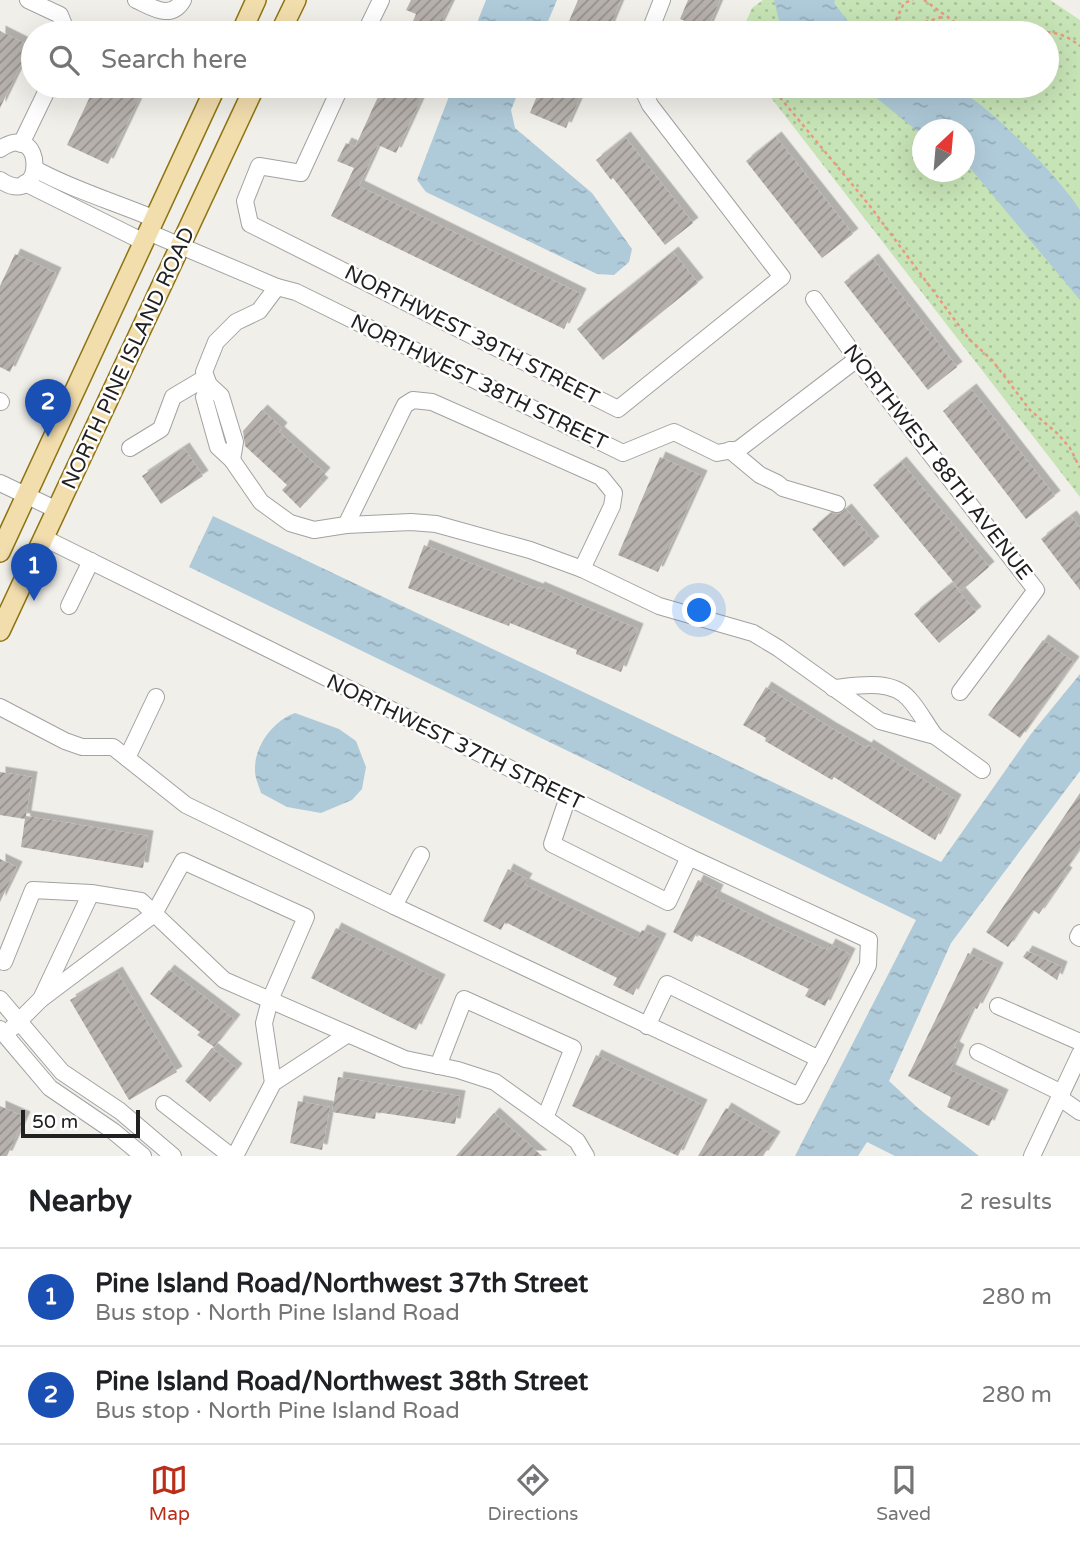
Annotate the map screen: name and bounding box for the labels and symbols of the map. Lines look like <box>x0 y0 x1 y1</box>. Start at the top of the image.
north arrow <box>912 119 975 182</box>
street label: NORTH PINE ISLAND ROAD <box>57 223 200 493</box>
street label: NORTHWEST 39TH STREET <box>340 260 603 411</box>
street label: NORTHWEST 38TH STREET <box>346 309 611 456</box>
street label: NORTHWEST 88TH AVENUE <box>838 340 1037 585</box>
pin: 2 <box>25 379 71 437</box>
pin: 1 <box>11 543 57 601</box>
your location <box>682 593 716 627</box>
street label: NORTHWEST 37TH STREET <box>322 669 587 816</box>
scale bar <box>21 1107 140 1139</box>

